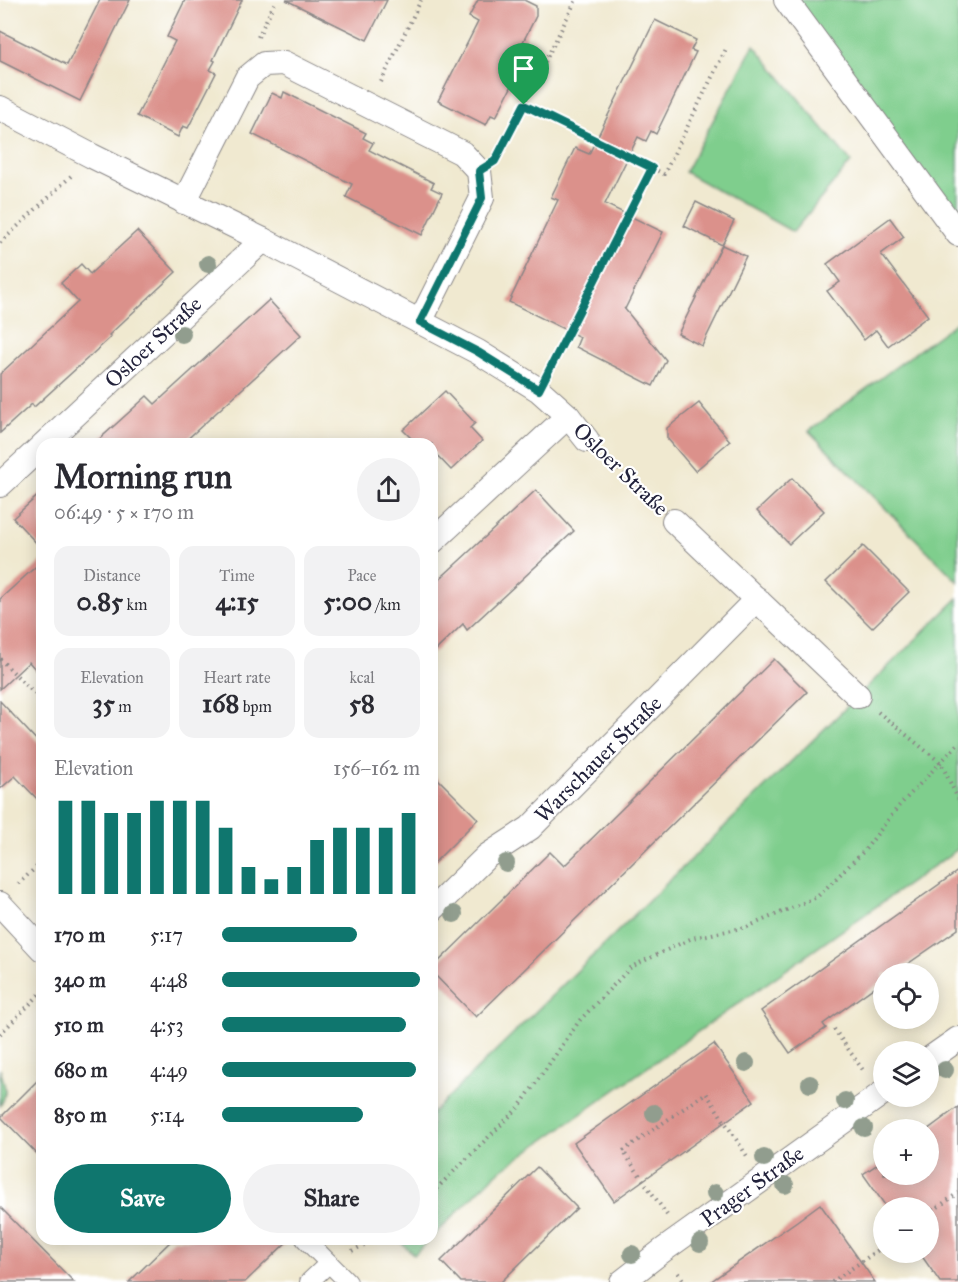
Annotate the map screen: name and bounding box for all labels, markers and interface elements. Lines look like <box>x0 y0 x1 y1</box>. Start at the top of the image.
pin <box>498 43 549 105</box>
icon: arrive <box>507 52 540 85</box>
street label: Osloer Straße <box>99 290 207 394</box>
street label: Osloer Straße <box>568 417 674 521</box>
text: Morning run <box>54 457 232 497</box>
button: share <box>357 458 420 521</box>
text: 06:49 · 5 × 170 m <box>54 500 194 524</box>
text: Distance <box>83 566 141 585</box>
text: Time <box>219 566 255 585</box>
text: Pace <box>347 566 377 585</box>
text: 0.85 <box>77 585 123 617</box>
text: 4:15 <box>215 585 259 617</box>
text: 5:00 <box>323 585 372 617</box>
text: km <box>123 595 147 614</box>
text: /km <box>372 595 401 614</box>
text: Elevation <box>80 668 144 687</box>
text: Heart rate <box>203 668 271 687</box>
text: kcal <box>349 668 375 687</box>
text: 35 <box>92 687 115 719</box>
text: 168 <box>202 687 239 719</box>
text: 58 <box>349 687 375 719</box>
street label: Warschauer Straße <box>529 690 667 828</box>
text: m <box>115 697 132 716</box>
text: bpm <box>239 697 272 716</box>
text: Elevation <box>54 756 133 780</box>
text: 156–162 m <box>333 756 420 780</box>
text: 170 m <box>54 923 105 947</box>
text: 5:17 <box>150 923 183 947</box>
map controls <box>873 963 939 1263</box>
button: locate <box>873 963 939 1029</box>
text: 340 m <box>54 968 106 992</box>
text: 4:48 <box>150 968 188 992</box>
text: 510 m <box>54 1013 104 1037</box>
text: 4:53 <box>150 1013 183 1037</box>
button: layers <box>873 1041 939 1107</box>
text: 680 m <box>54 1058 108 1082</box>
text: 4:49 <box>150 1058 188 1082</box>
text: 850 m <box>54 1103 107 1127</box>
text: 5:14 <box>150 1103 183 1127</box>
button: + <box>873 1119 939 1185</box>
street label: Prager Straße <box>695 1140 809 1232</box>
button: Save <box>54 1164 231 1233</box>
button: Share <box>243 1164 420 1233</box>
button: − <box>873 1197 939 1263</box>

